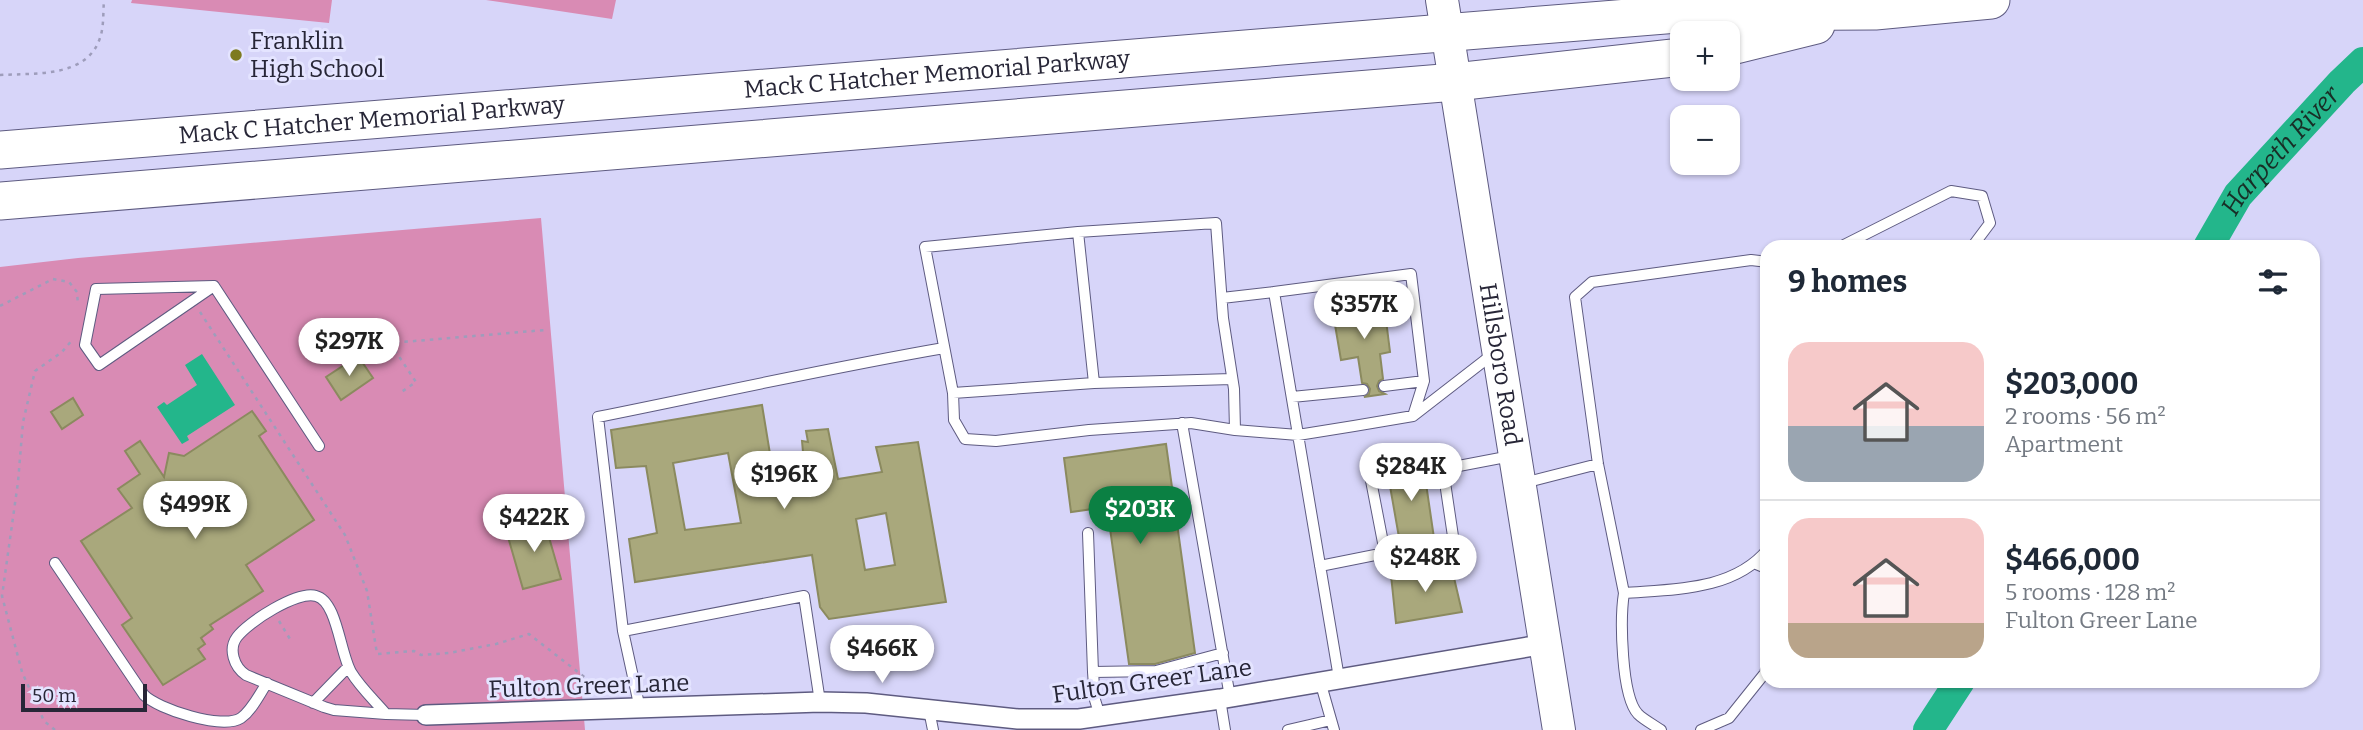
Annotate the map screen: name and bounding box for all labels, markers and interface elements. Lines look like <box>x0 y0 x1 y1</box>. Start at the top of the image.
map controls <box>1670 21 1740 175</box>
button: + <box>1670 21 1740 91</box>
place label: Franklin High School <box>250 27 385 83</box>
street label: Mack C Hatcher Memorial Parkway <box>743 44 1131 104</box>
marker: Franklin High School <box>228 47 244 63</box>
water label: Harpeth River <box>2214 79 2347 221</box>
street label: Mack C Hatcher Memorial Parkway <box>178 90 566 149</box>
button: − <box>1670 105 1740 175</box>
icon: filters <box>2254 263 2292 301</box>
text: 9 homes <box>1788 264 1907 300</box>
street label: Hillsboro Road <box>1474 281 1527 448</box>
pin: $357K <box>1315 282 1413 341</box>
text: $357K <box>1330 290 1398 318</box>
pin: $297K <box>300 318 398 378</box>
text: $297K <box>314 327 384 355</box>
text: $203,000 <box>2005 366 2139 402</box>
icon: home <box>1844 370 1928 454</box>
text: 2 rooms · 56 m² <box>2005 402 2166 430</box>
text: Apartment <box>2005 430 2123 458</box>
pin: $284K <box>1362 444 1460 503</box>
pin: $196K <box>735 452 833 511</box>
text: $284K <box>1375 452 1447 480</box>
text: $196K <box>750 460 818 488</box>
pin: $499K <box>146 482 244 541</box>
pin: $203K <box>1091 486 1189 546</box>
text: $499K <box>159 490 231 518</box>
pin: $422K <box>485 494 583 554</box>
text: $203K <box>1105 495 1175 523</box>
text: $422K <box>499 503 569 531</box>
pin: $248K <box>1376 534 1474 594</box>
text: $466,000 <box>2005 542 2140 578</box>
text: $248K <box>1390 543 1460 571</box>
icon: home <box>1844 546 1928 630</box>
text: 5 rooms · 128 m² <box>2005 578 2175 606</box>
text: Fulton Greer Lane <box>2005 606 2198 634</box>
pin: $466K <box>833 626 931 685</box>
text: $466K <box>846 634 918 662</box>
street label: Fulton Greer Lane <box>1051 653 1253 709</box>
street label: Fulton Greer Lane <box>488 669 690 703</box>
scale bar <box>21 681 147 713</box>
text: 50 m <box>32 684 76 707</box>

